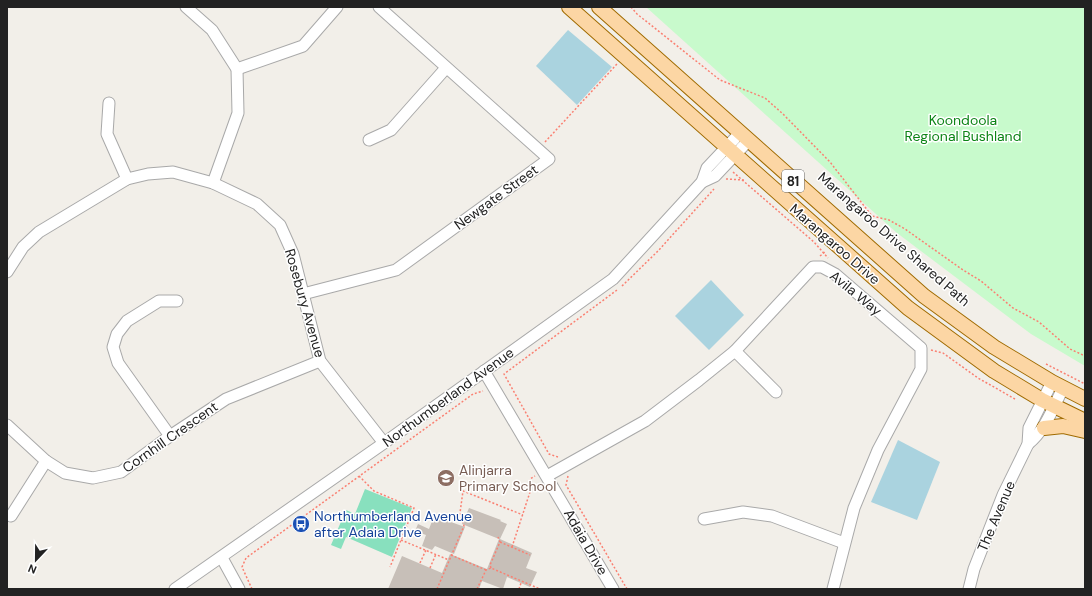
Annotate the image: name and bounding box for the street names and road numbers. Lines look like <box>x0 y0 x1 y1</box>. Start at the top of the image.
street label: Newgate Street <box>450 160 542 234</box>
street label: Marangaroo Drive Shared Path <box>815 168 973 310</box>
road number: 81 <box>782 170 804 192</box>
street label: Marangaroo Drive <box>786 200 884 288</box>
street label: Rosebury Avenue <box>281 247 329 359</box>
street label: Avila Way <box>826 267 886 320</box>
street label: Northumberland Avenue <box>379 343 517 451</box>
street label: Cornhill Crescent <box>119 397 221 477</box>
street label: The Avenue <box>973 478 1019 554</box>
street label: Adaia Drive <box>560 506 612 578</box>

